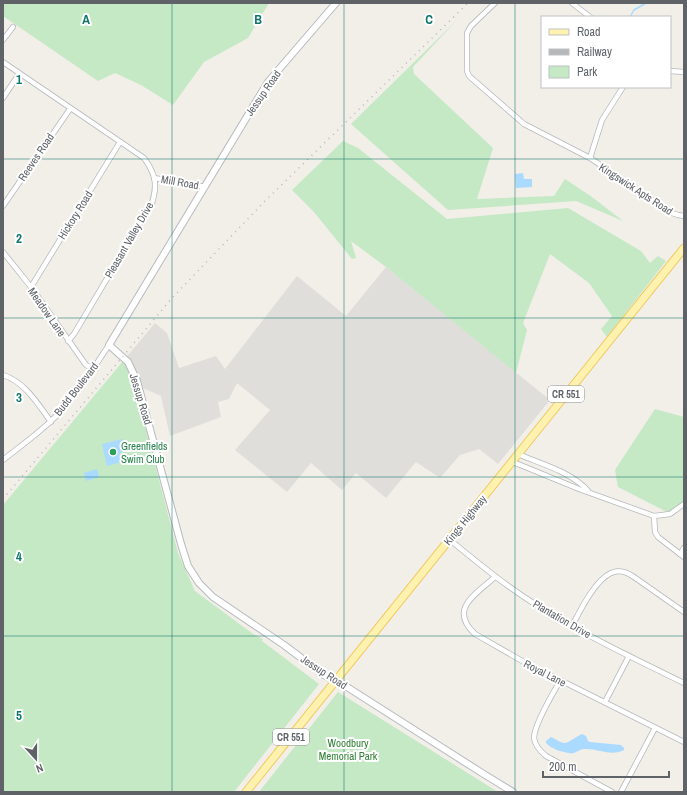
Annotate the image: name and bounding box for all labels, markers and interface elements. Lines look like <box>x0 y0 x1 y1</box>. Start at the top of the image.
text: A <box>82 11 90 28</box>
text: B <box>254 11 262 28</box>
text: C <box>425 11 433 28</box>
legend <box>541 16 671 88</box>
text: Road <box>577 24 601 40</box>
text: Railway <box>577 44 612 60</box>
text: Park <box>577 64 597 80</box>
street label: Jessup Road <box>242 67 284 119</box>
text: 1 <box>16 71 22 88</box>
street label: Reeves Road <box>15 130 57 184</box>
street label: Kingswick Apts Road <box>596 160 676 218</box>
street label: Mill Road <box>160 172 200 192</box>
street label: Hickory Road <box>55 188 95 242</box>
street label: Pleasant Valley Drive <box>102 199 156 281</box>
text: 2 <box>16 230 22 247</box>
street label: Meadow Lane <box>25 285 69 339</box>
street label: Budd Boulevard <box>51 359 101 419</box>
street label: Jessup Road <box>127 372 155 426</box>
road number: CR 551 <box>548 386 584 402</box>
text: 3 <box>16 389 22 406</box>
place label: Greenfields Swim Club <box>121 439 168 466</box>
marker: Greenfields Swim Club <box>108 447 118 457</box>
street label: Kings Highway <box>440 492 490 548</box>
text: 4 <box>16 548 22 565</box>
street label: Plantation Drive <box>530 597 594 641</box>
street label: Jessup Road <box>298 652 350 692</box>
street label: Royal Lane <box>521 656 569 690</box>
text: 5 <box>16 707 22 724</box>
road number: CR 551 <box>273 729 309 745</box>
park label: Woodbury Memorial Park <box>319 736 378 763</box>
north arrow <box>16 739 56 779</box>
scale bar <box>543 753 669 779</box>
text: 200 m <box>549 759 576 775</box>
text: N <box>34 761 45 776</box>

